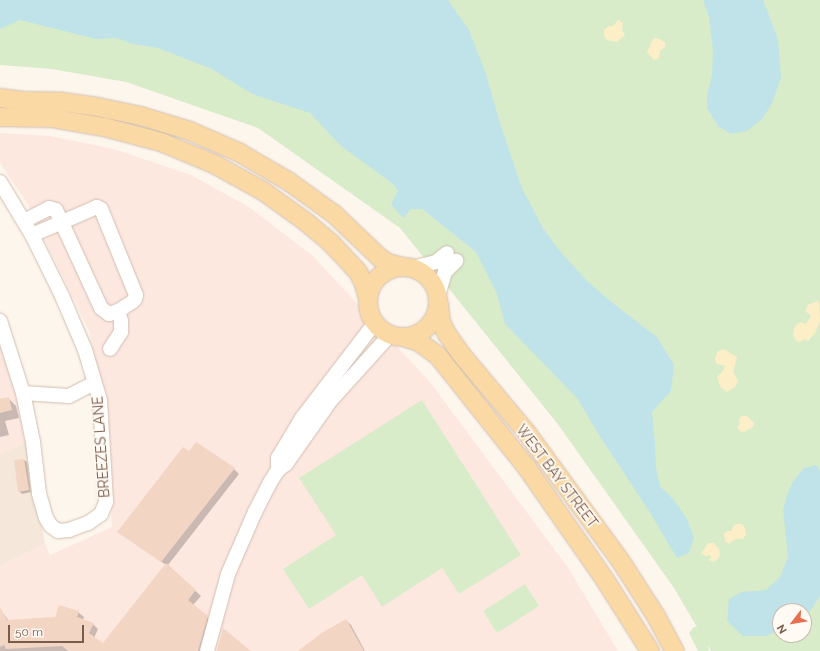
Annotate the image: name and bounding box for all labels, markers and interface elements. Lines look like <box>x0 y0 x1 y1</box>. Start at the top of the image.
street label: BREEZES LANE <box>89 396 113 498</box>
street label: WEST BAY STREET <box>512 421 602 531</box>
north arrow <box>772 603 812 643</box>
scale bar <box>10 617 86 643</box>
text: N <box>774 622 790 636</box>
text: 50 m <box>15 625 43 639</box>

